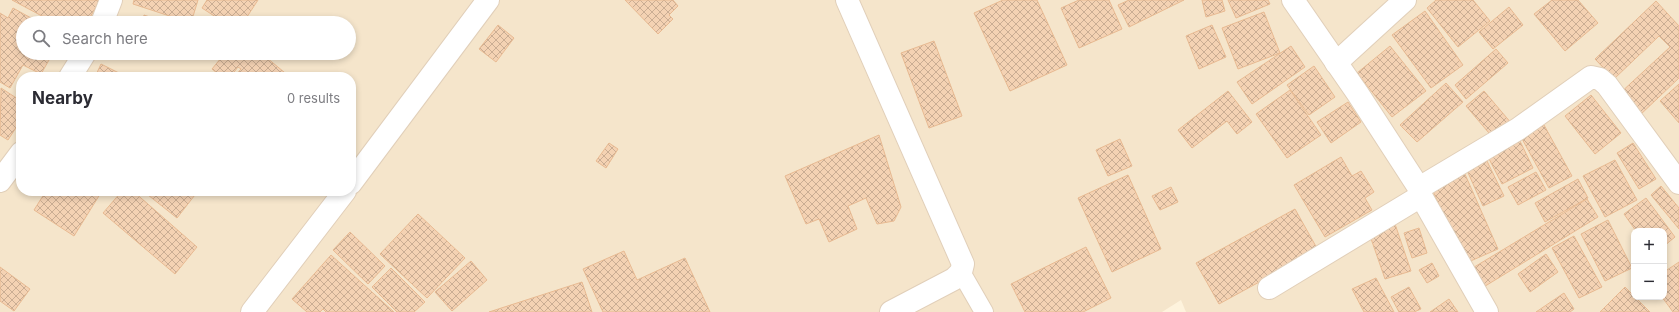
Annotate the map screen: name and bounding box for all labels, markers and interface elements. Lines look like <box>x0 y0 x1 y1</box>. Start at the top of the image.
search box <box>16 16 356 60</box>
icon: search <box>30 27 52 49</box>
text: Search here <box>62 29 148 48</box>
text: Nearby <box>32 88 93 108</box>
text: 0 results <box>287 90 340 106</box>
map controls <box>1631 228 1667 300</box>
button: + <box>1631 228 1667 264</box>
button: − <box>1631 264 1667 300</box>

